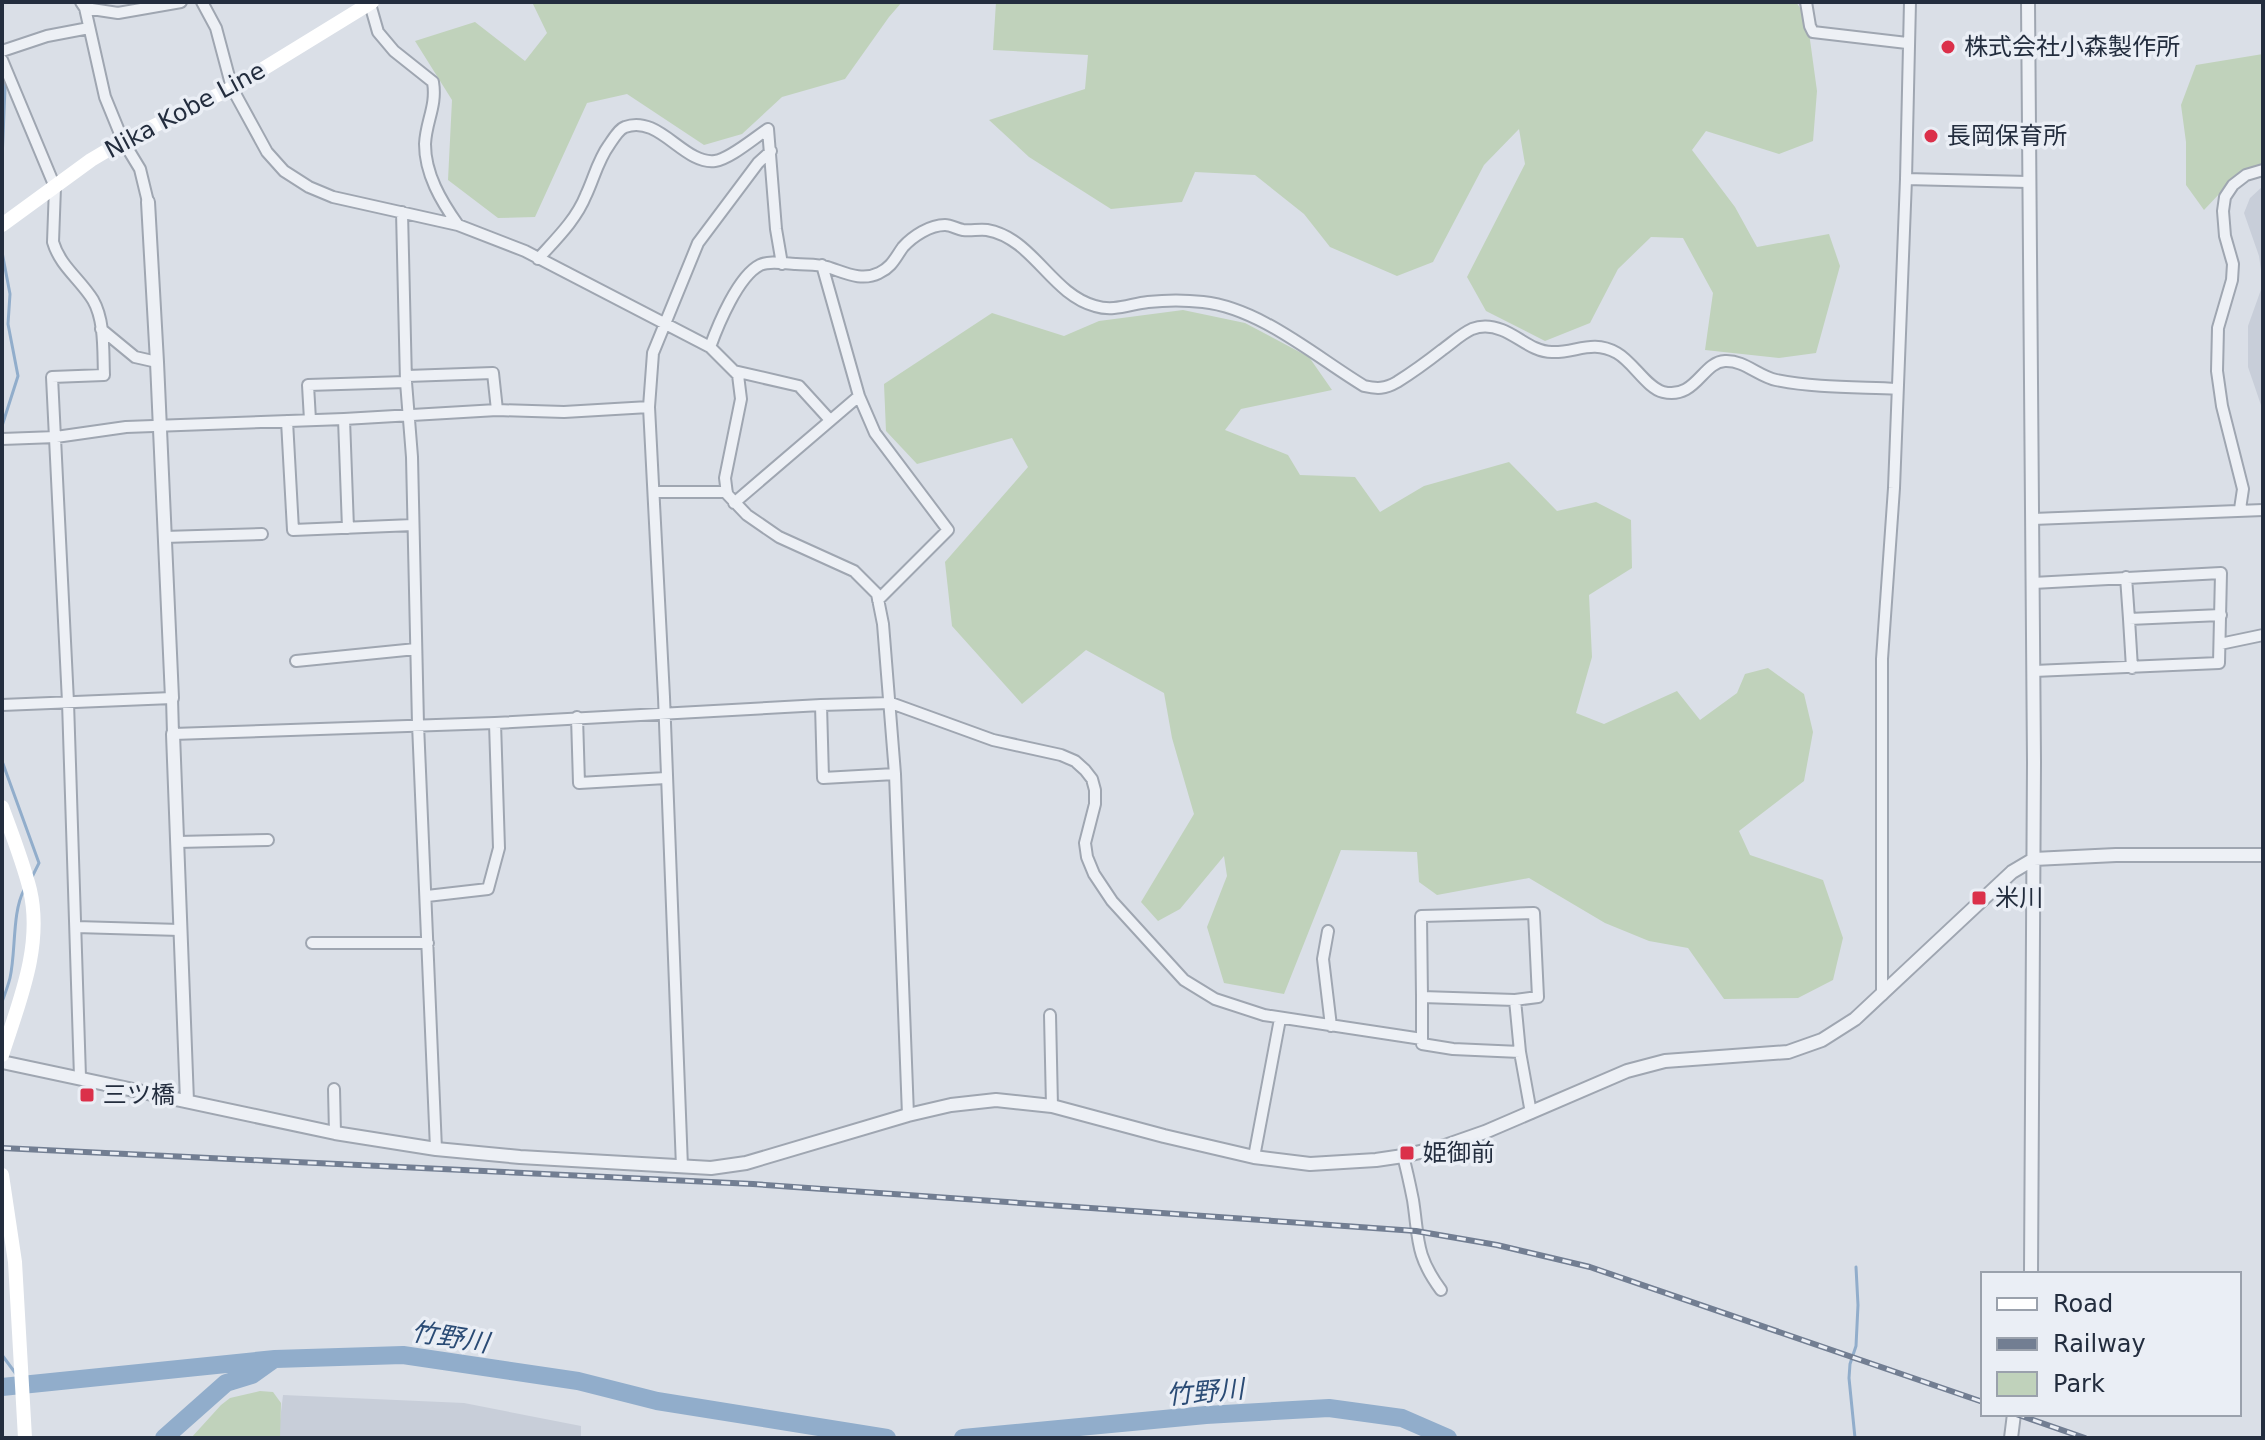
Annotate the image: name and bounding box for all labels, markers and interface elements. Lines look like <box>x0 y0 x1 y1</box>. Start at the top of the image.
place label: 株式会社小森製作所 <box>1964 33 2180 61</box>
marker: 株式会社小森製作所 <box>1939 38 1957 56</box>
street label: Nika Kobe Line <box>100 56 270 164</box>
place label: 長岡保育所 <box>1947 122 2067 150</box>
marker: 長岡保育所 <box>1922 127 1940 145</box>
place label: 米川 <box>1995 884 2043 912</box>
marker: 米川 <box>1970 889 1988 907</box>
place label: 三ツ橋 <box>103 1081 175 1109</box>
marker: 三ツ橋 <box>78 1086 96 1104</box>
place label: 姫御前 <box>1423 1139 1495 1167</box>
marker: 姫御前 <box>1398 1144 1416 1162</box>
legend <box>1981 1272 2241 1416</box>
text: Road <box>2053 1290 2113 1318</box>
water label: 竹野川 <box>409 1316 494 1358</box>
text: Railway <box>2053 1330 2146 1358</box>
text: Park <box>2053 1370 2105 1398</box>
water label: 竹野川 <box>1165 1373 1248 1410</box>

